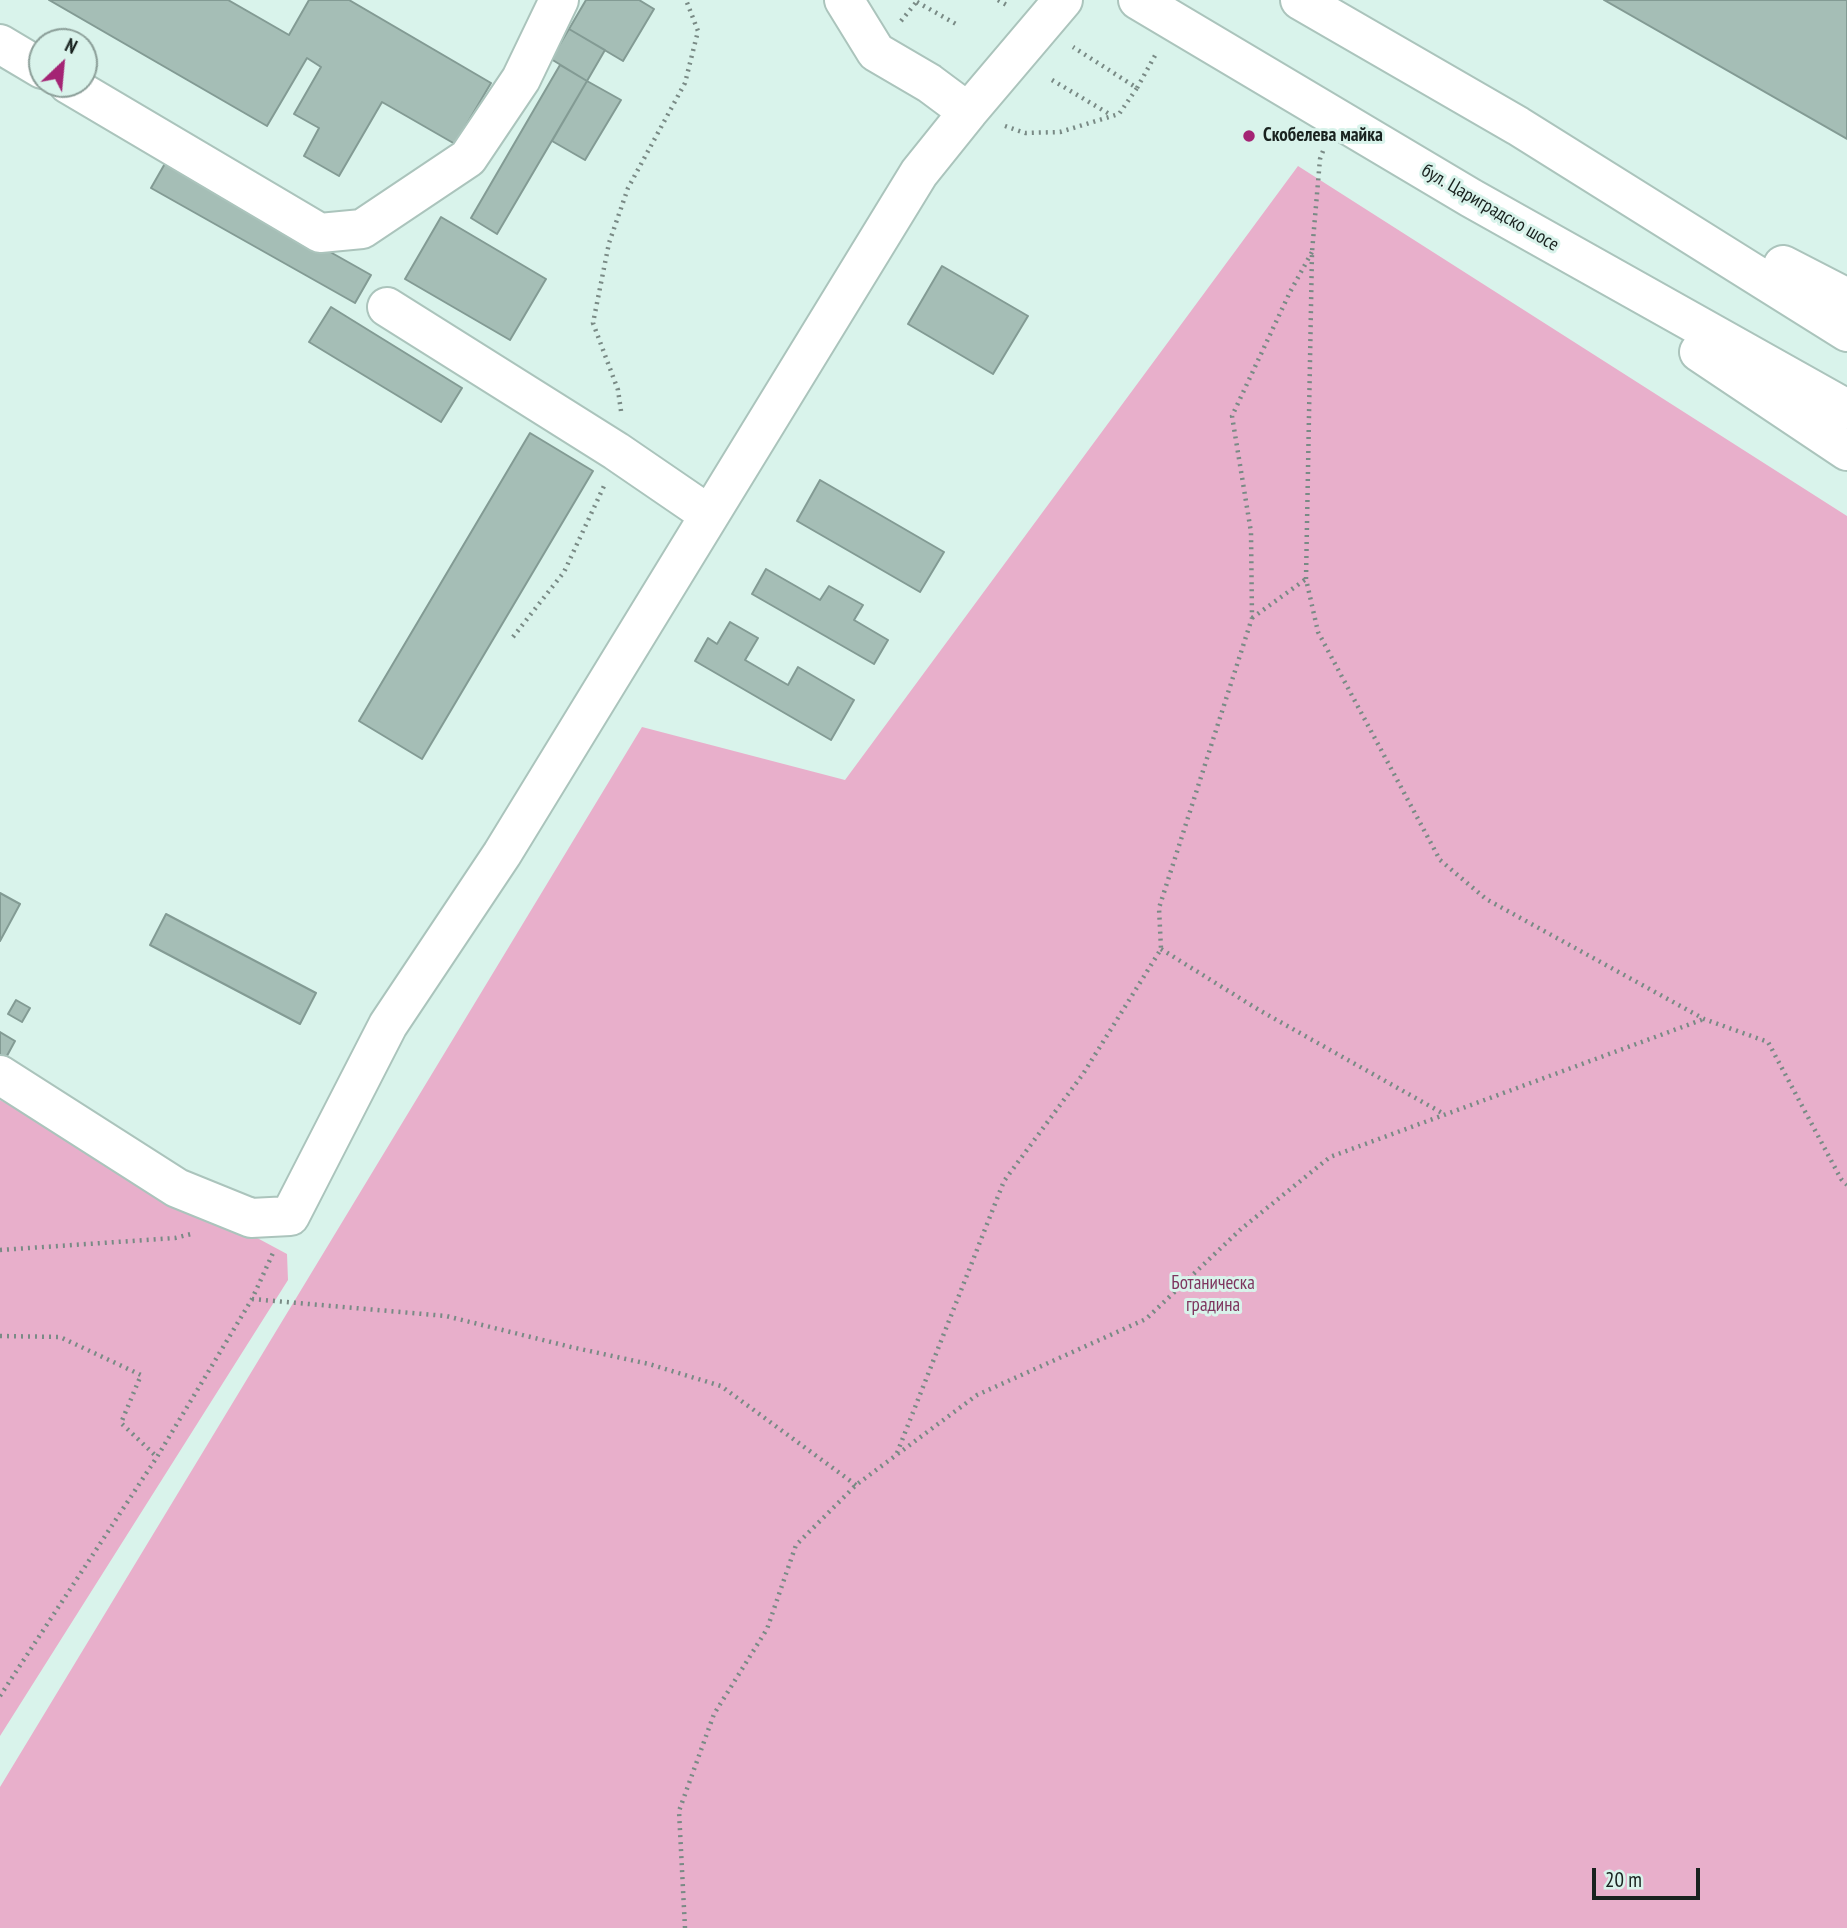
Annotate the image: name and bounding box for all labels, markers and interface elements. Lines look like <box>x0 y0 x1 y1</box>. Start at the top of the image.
north arrow <box>28 28 98 98</box>
text: N <box>61 33 81 59</box>
place label: Скобелева майка <box>1263 125 1383 147</box>
marker: Скобелева майка <box>1241 128 1257 144</box>
street label: бул. Цариградско шосе <box>1417 159 1563 257</box>
park label: Ботаническа градина <box>1171 1273 1255 1317</box>
scale bar <box>1595 1854 1703 1898</box>
text: 20 m <box>1605 1866 1642 1893</box>

